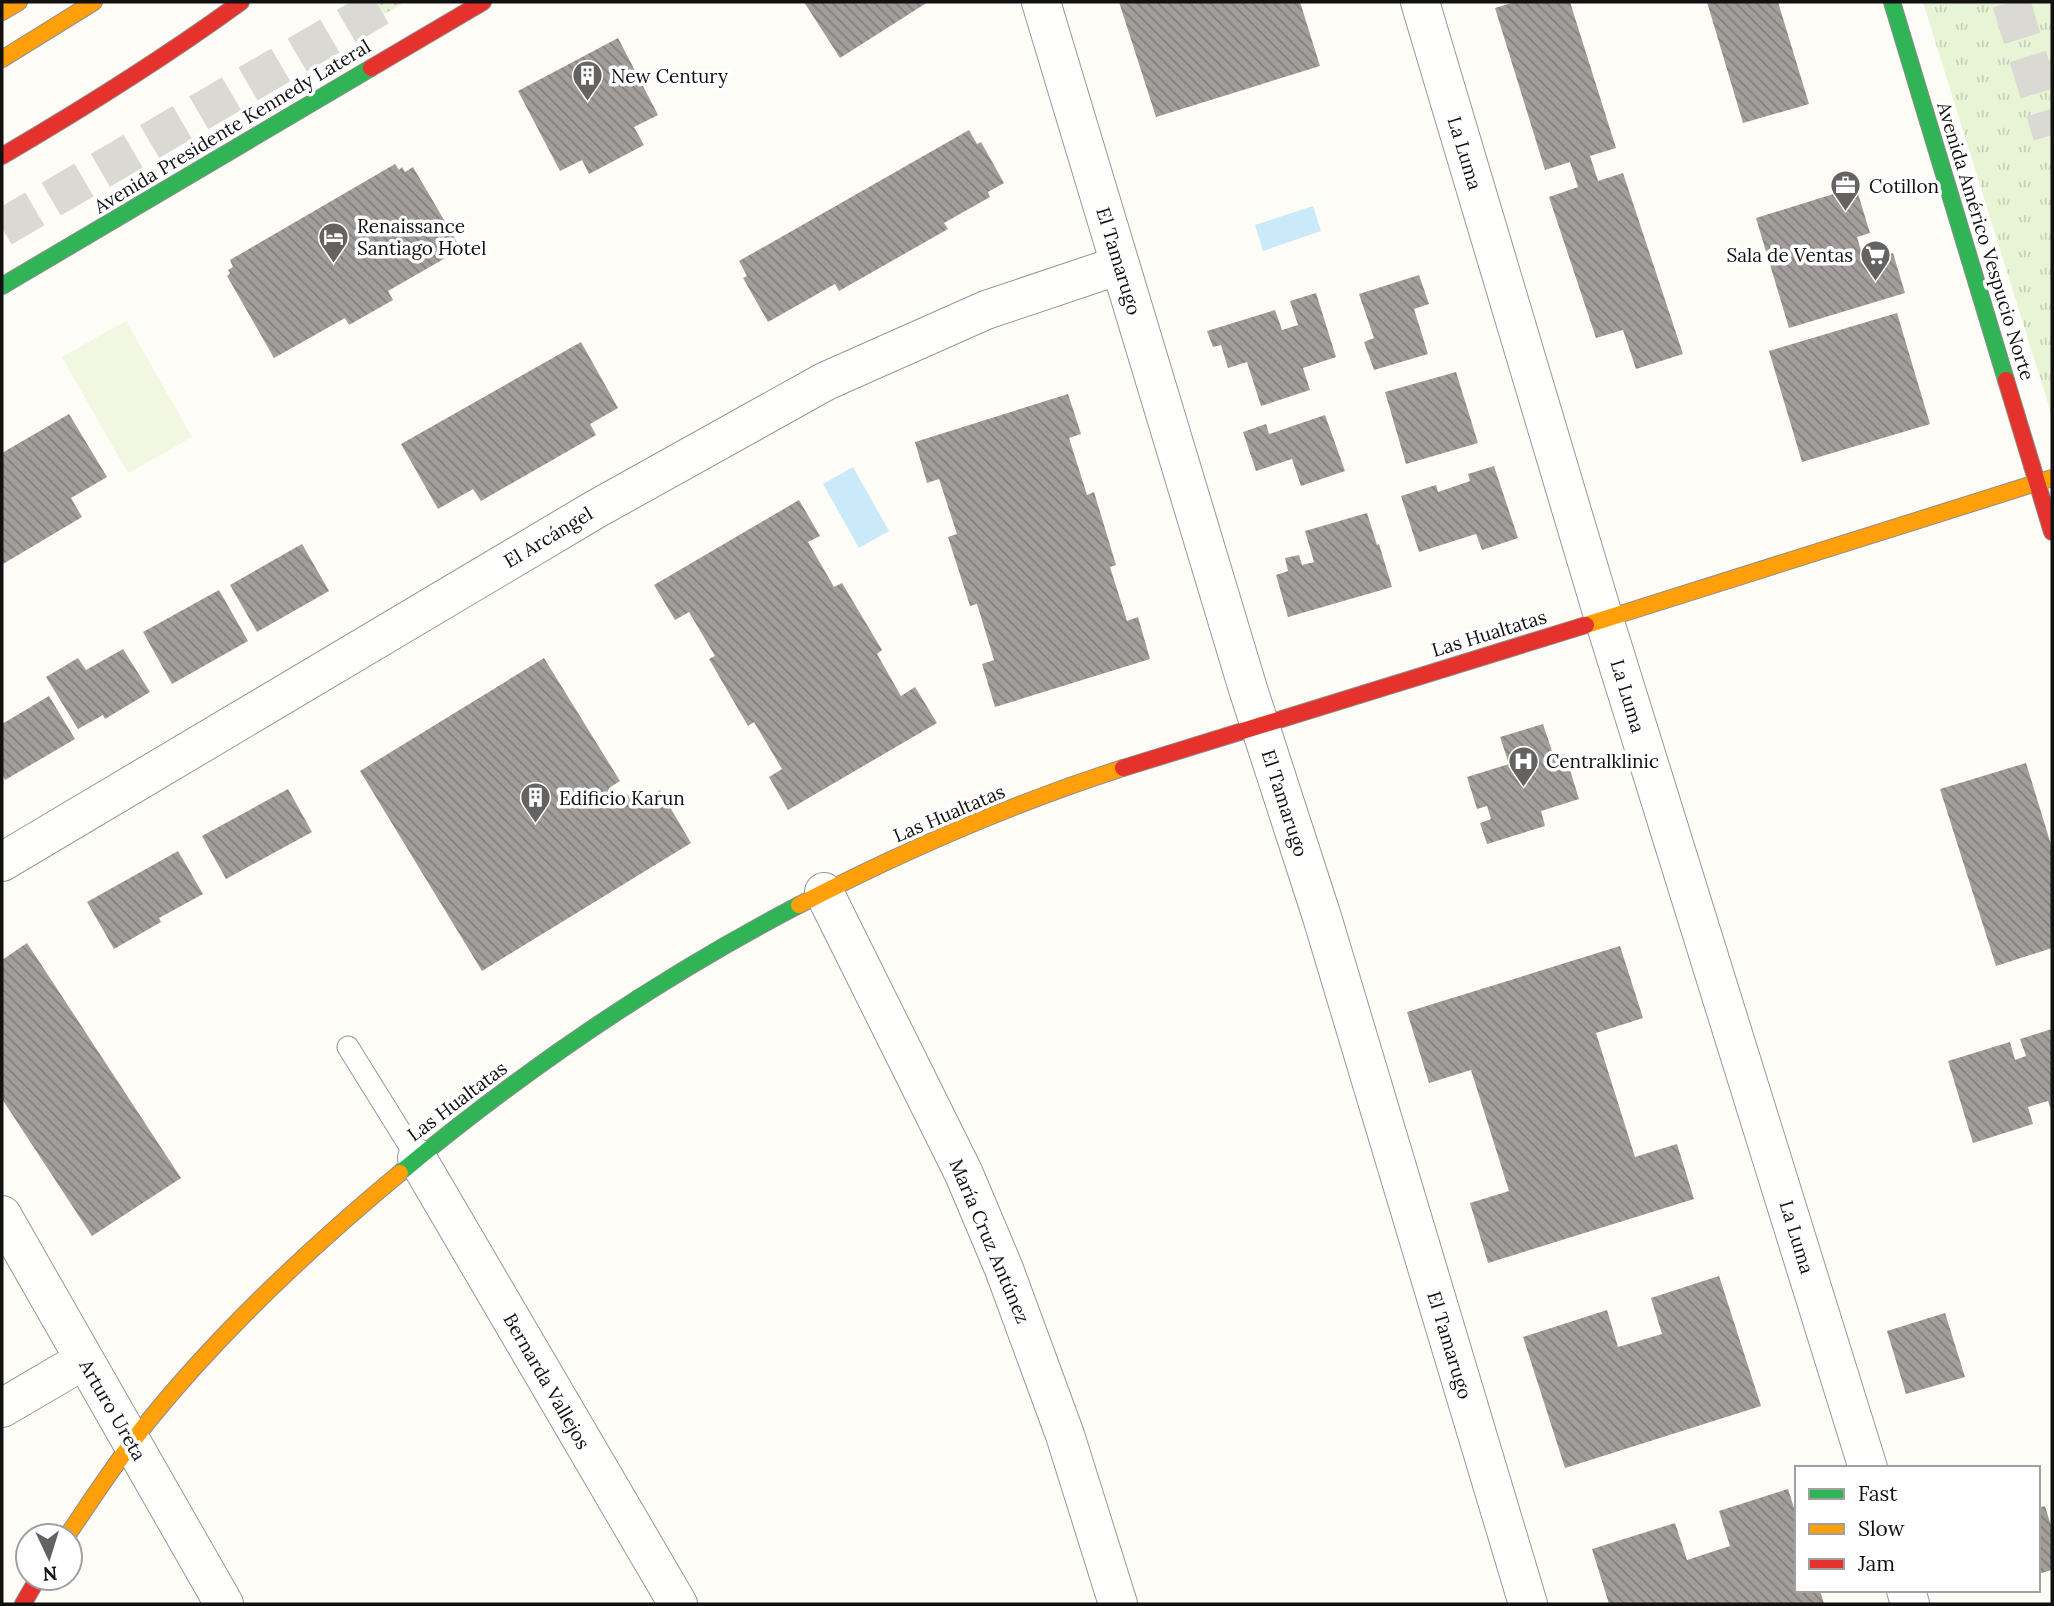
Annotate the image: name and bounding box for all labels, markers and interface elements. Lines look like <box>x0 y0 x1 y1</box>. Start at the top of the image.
street label: Avenida Presidente Kennedy Lateral <box>89 34 375 219</box>
building icon: New Century <box>571 59 605 103</box>
place label: New Century <box>611 64 728 88</box>
street label: Avenida Américo Vespucio Norte <box>1932 98 2040 383</box>
street label: La Luma <box>1443 113 1488 193</box>
office icon: Cotillon <box>1829 169 1863 213</box>
place label: Cotillon <box>1869 174 1939 198</box>
street label: El Tamarugo <box>1091 204 1147 318</box>
place label: Renaissance Santiago Hotel <box>357 214 486 260</box>
hotel icon: Renaissance Santiago Hotel <box>317 220 351 264</box>
supermarket icon: Sala de Ventas <box>1859 238 1893 282</box>
place label: Sala de Ventas <box>1727 243 1853 267</box>
street label: El Arcángel <box>499 501 597 573</box>
street label: Las Hualtatas <box>1429 604 1549 662</box>
street label: La Luma <box>1606 656 1651 736</box>
hospital icon: Centralklinic <box>1506 744 1540 788</box>
street label: El Tamarugo <box>1256 746 1314 860</box>
place label: Centralklinic <box>1546 749 1659 773</box>
street label: Las Hualtatas <box>890 779 1009 847</box>
building icon: Edificio Karun <box>519 781 553 825</box>
place label: Edificio Karun <box>559 786 685 810</box>
street label: Las Hualtatas <box>402 1056 512 1146</box>
street label: María Cruz Antúnez <box>944 1155 1036 1327</box>
street label: La Luma <box>1775 1197 1820 1277</box>
street label: El Tamarugo <box>1422 1288 1478 1402</box>
street label: Bernarda Vallejos <box>498 1309 596 1454</box>
street label: Arturo Ureta <box>74 1354 152 1465</box>
legend <box>1795 1466 2040 1592</box>
text: Fast <box>1858 1480 1898 1507</box>
text: Slow <box>1858 1515 1905 1542</box>
north arrow <box>14 1522 84 1592</box>
text: Jam <box>1857 1550 1895 1577</box>
text: N <box>42 1561 58 1586</box>

